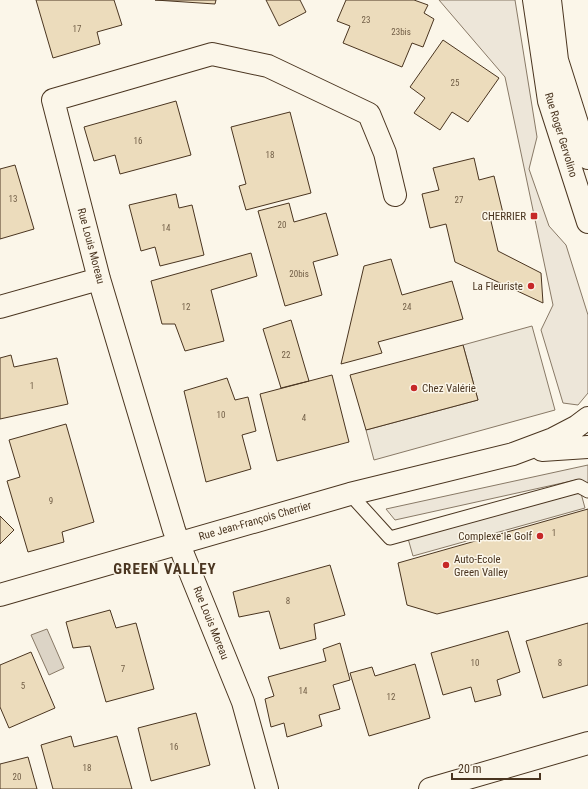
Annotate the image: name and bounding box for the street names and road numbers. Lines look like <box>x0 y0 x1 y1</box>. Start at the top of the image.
street label: Rue Roger Gervolino <box>542 91 580 179</box>
street label: Rue Louis Moreau <box>75 207 107 285</box>
street label: Rue Jean-François Cherrier <box>197 499 313 543</box>
street label: Rue Louis Moreau <box>190 584 232 662</box>

